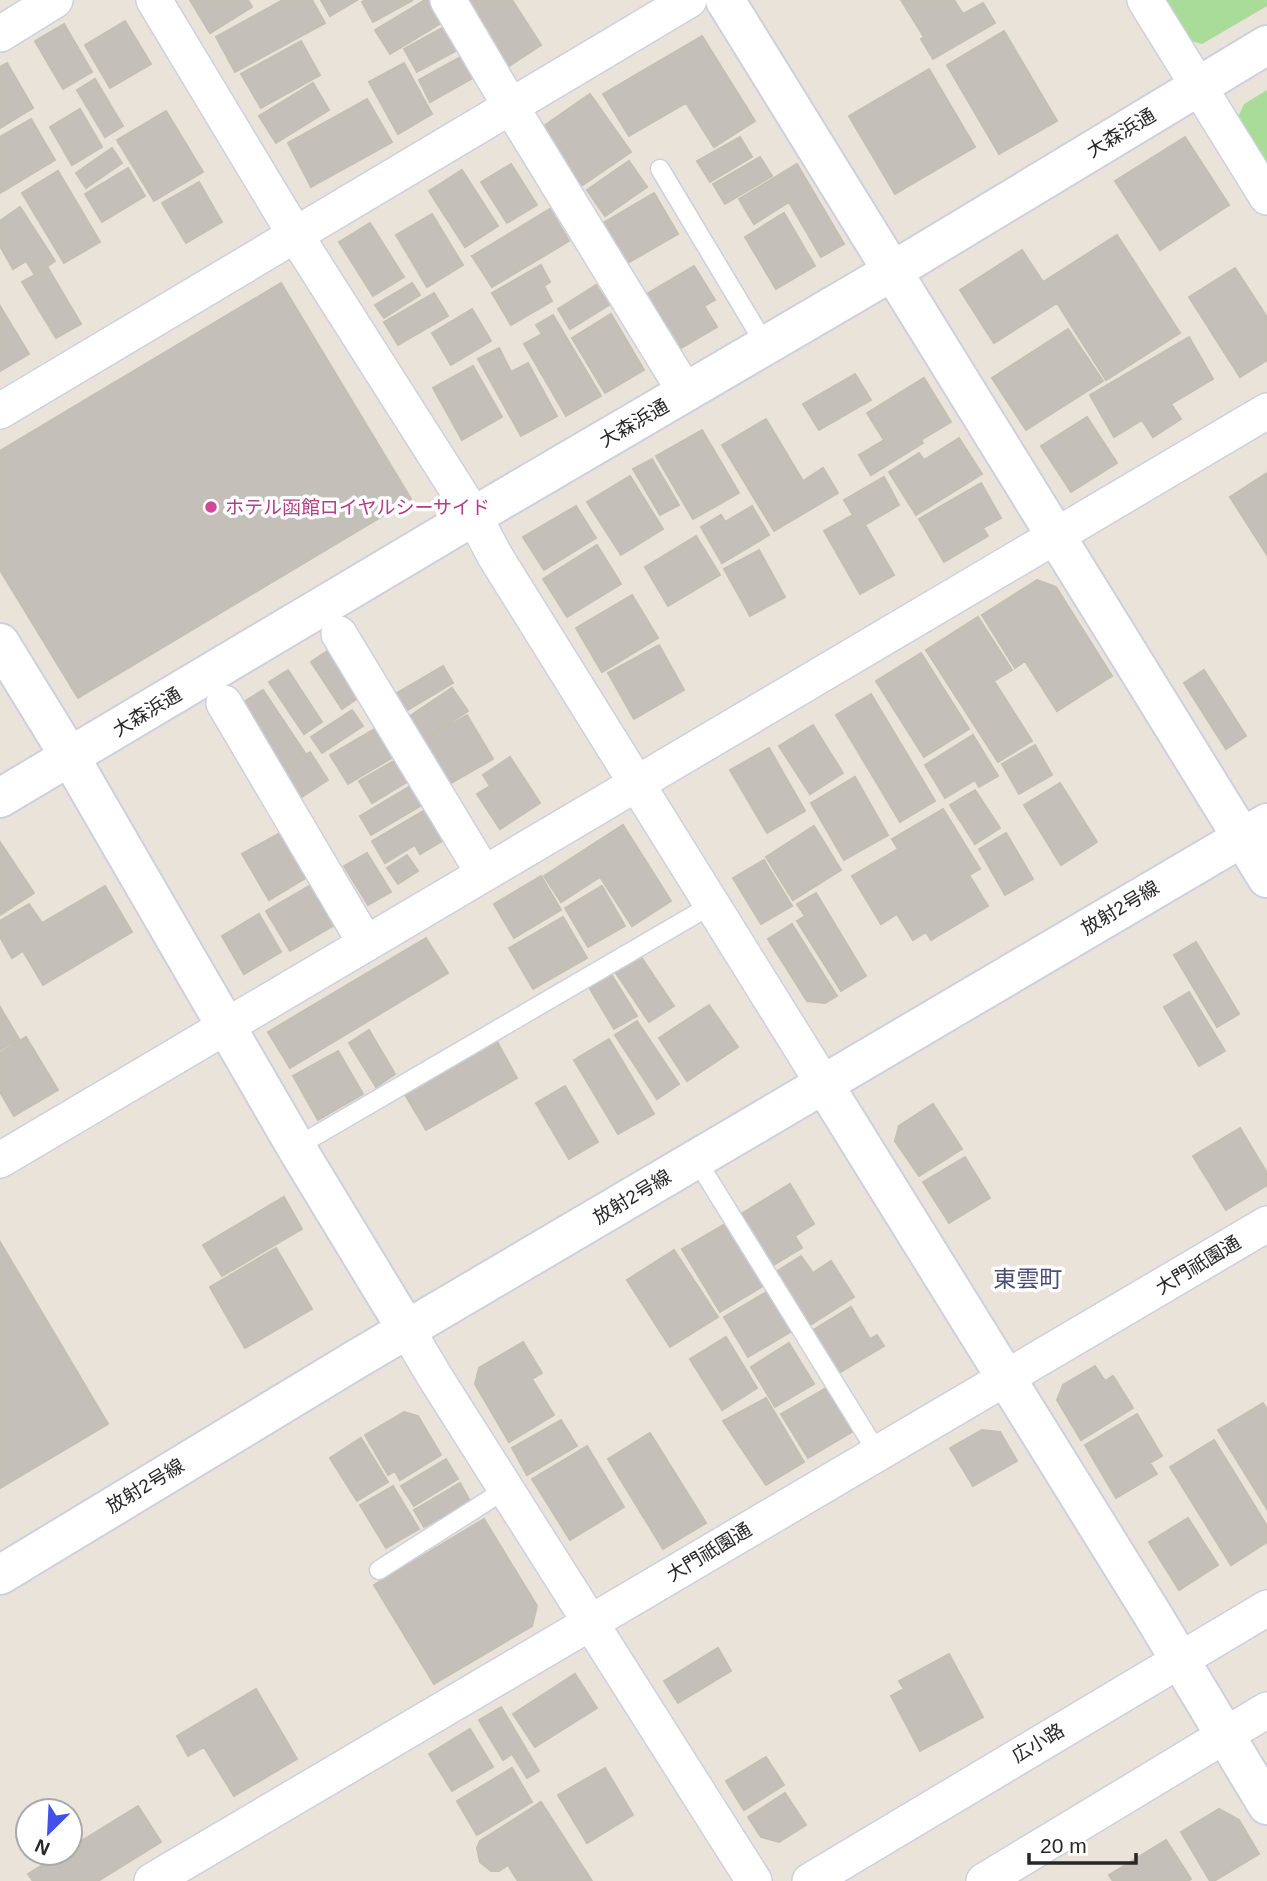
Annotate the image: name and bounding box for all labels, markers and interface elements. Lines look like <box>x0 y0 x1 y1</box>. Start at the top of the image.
street label: 大森浜通 <box>1083 104 1159 162</box>
street label: 大森浜通 <box>596 395 672 451</box>
place label: ホテル函館ロイヤルシーサイド <box>225 497 490 518</box>
marker: ホテル函館ロイヤルシーサイド <box>203 499 219 515</box>
street label: 大森浜通 <box>109 683 185 741</box>
street label: 放射2号線 <box>1077 877 1163 939</box>
street label: 放射2号線 <box>589 1166 675 1228</box>
street label: 大門祇園通 <box>1152 1232 1244 1298</box>
district label: 東雲町 <box>994 1266 1063 1292</box>
street label: 放射2号線 <box>102 1455 188 1517</box>
street label: 大門祇園通 <box>663 1519 755 1585</box>
street label: 広小路 <box>1008 1719 1068 1767</box>
north arrow <box>14 1797 84 1867</box>
scale bar <box>1029 1822 1136 1866</box>
text: 20 m <box>1040 1834 1087 1857</box>
text: N <box>32 1835 53 1859</box>

